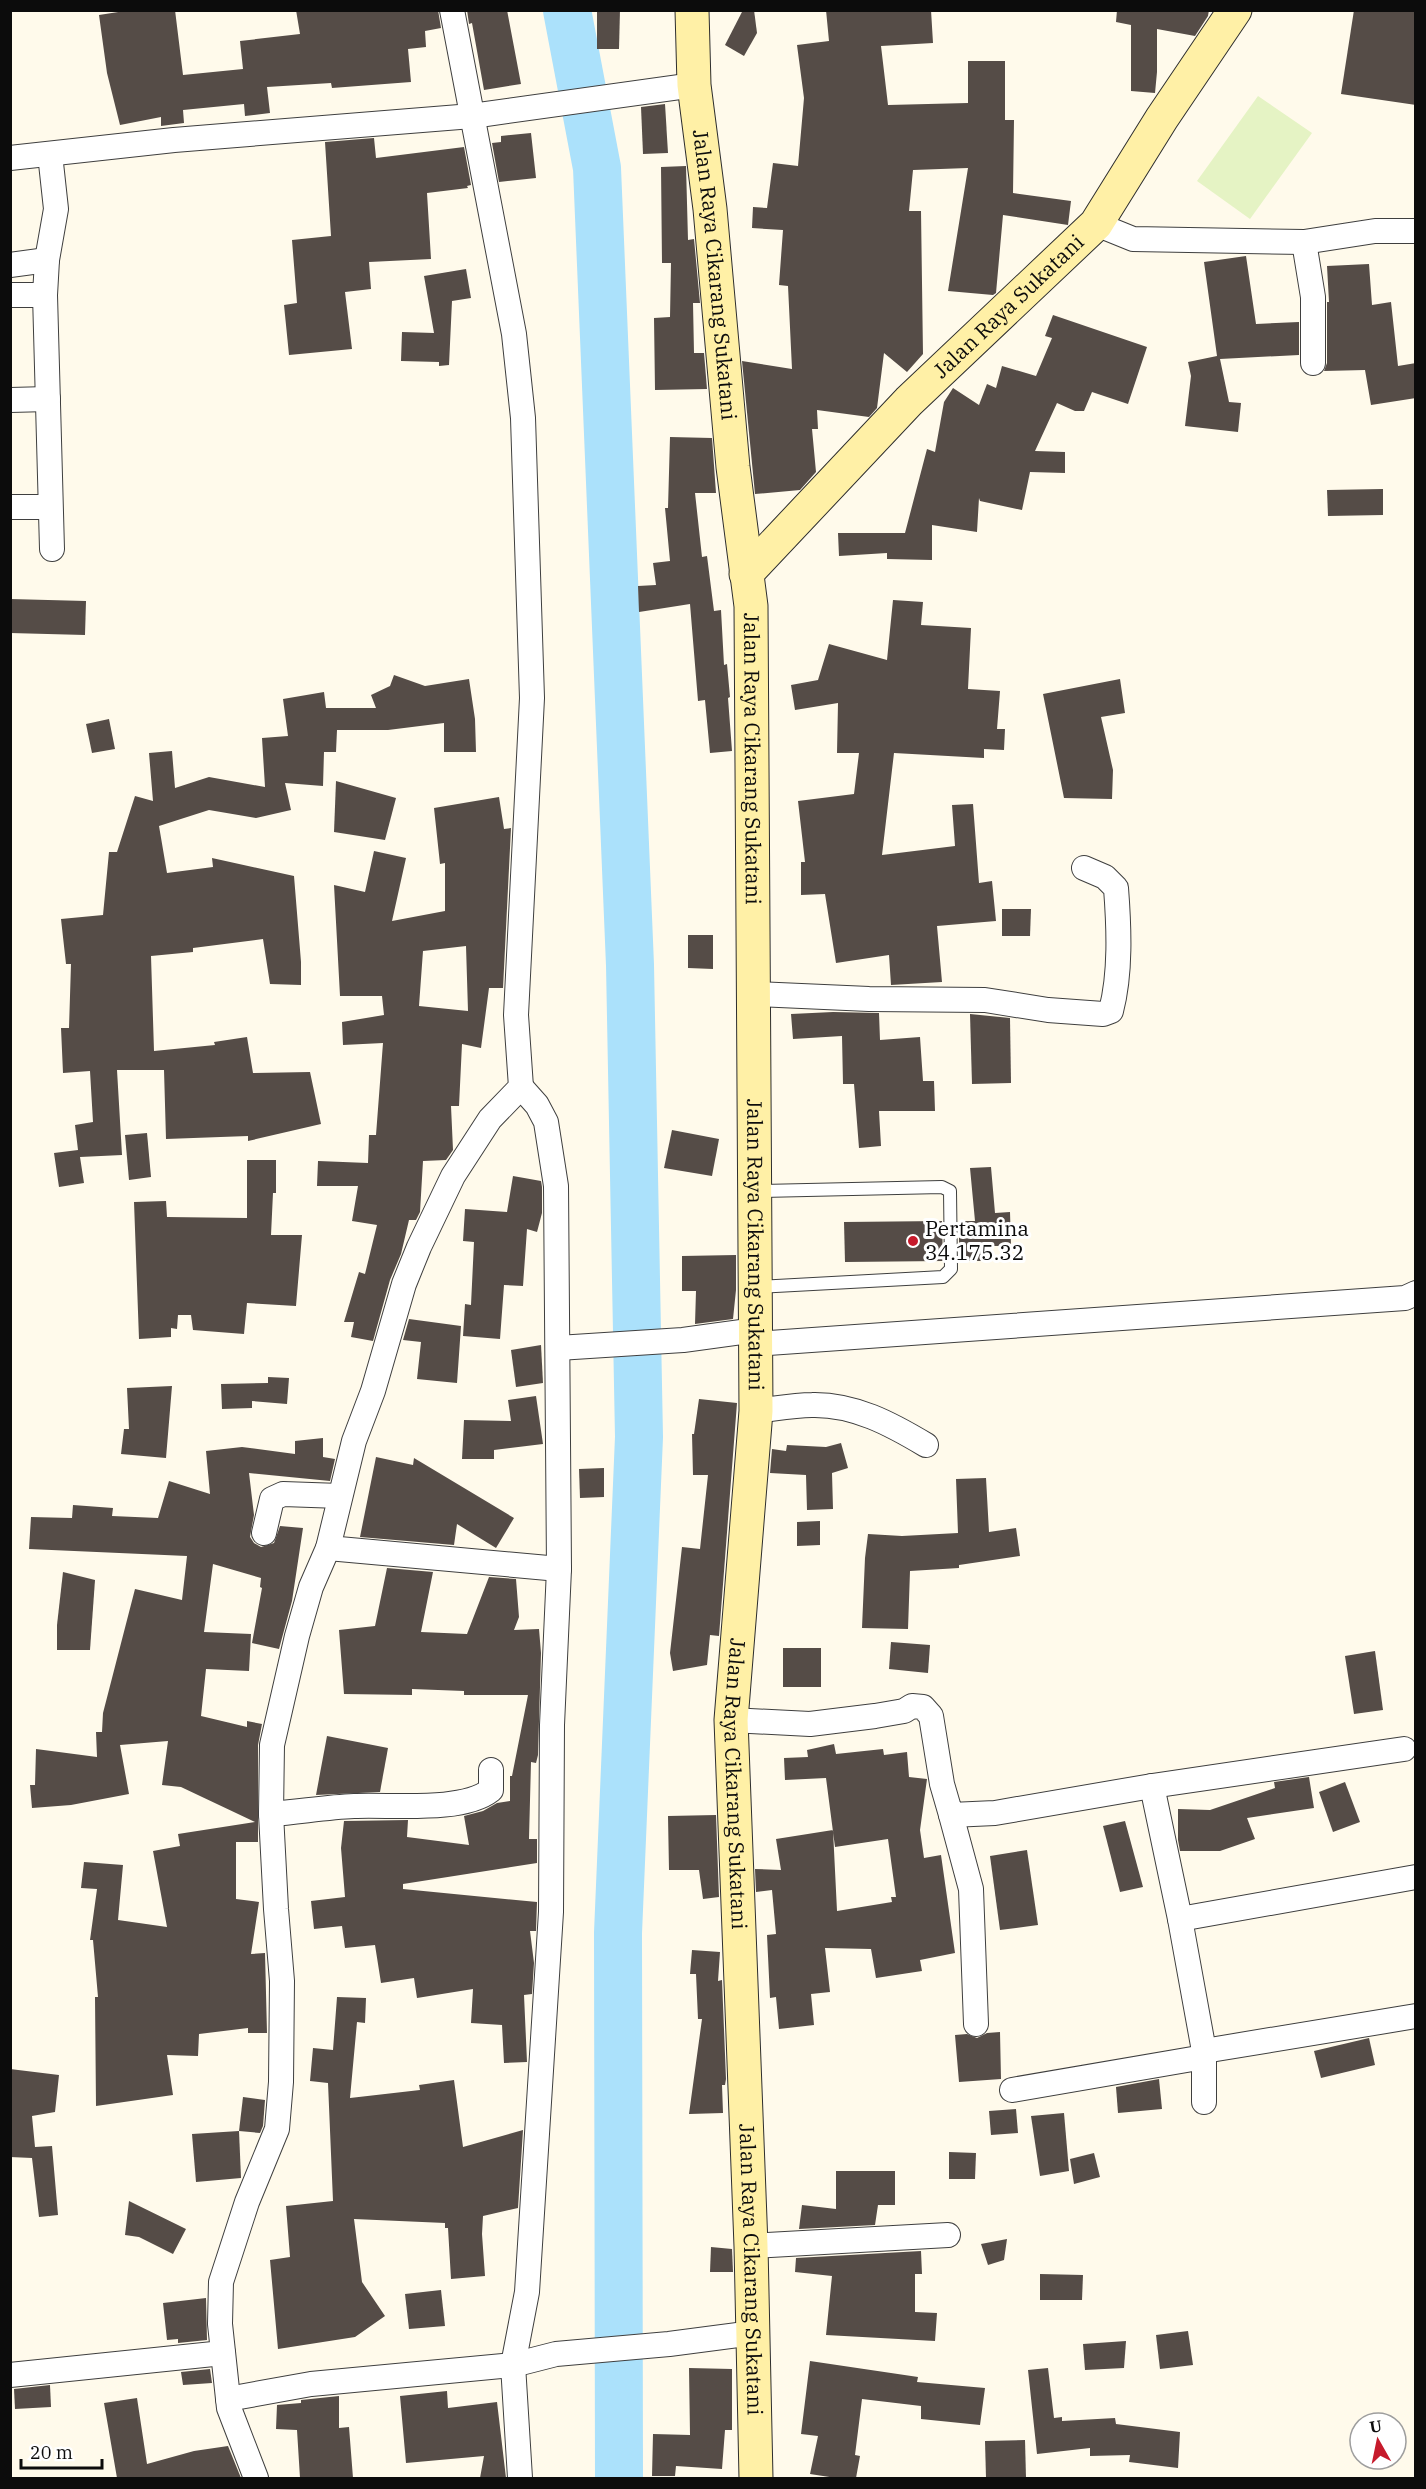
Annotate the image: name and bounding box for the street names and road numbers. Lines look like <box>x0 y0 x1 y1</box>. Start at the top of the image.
street label: Jalan Raya Cikarang Sukatani <box>687 128 744 421</box>
street label: Jalan Raya Sukatani <box>927 228 1089 384</box>
street label: Jalan Raya Cikarang Sukatani <box>738 613 768 905</box>
street label: Jalan Raya Cikarang Sukatani <box>741 1099 771 1391</box>
street label: Jalan Raya Cikarang Sukatani <box>718 1637 754 1930</box>
street label: Jalan Raya Cikarang Sukatani <box>733 2123 770 2416</box>

